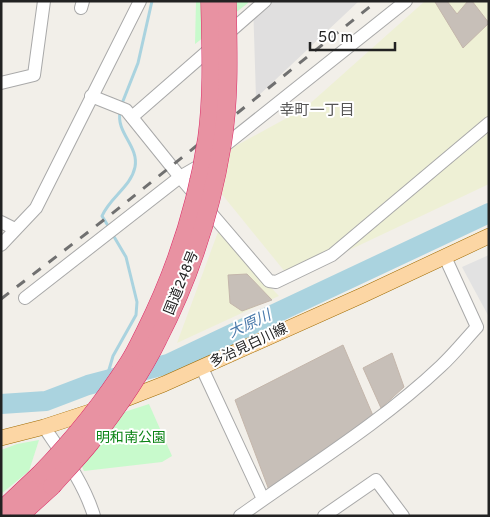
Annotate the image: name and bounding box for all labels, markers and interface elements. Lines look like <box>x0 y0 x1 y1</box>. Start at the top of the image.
scale bar <box>310 20 395 52</box>
text: 50 m <box>318 29 353 48</box>
district label: 幸町一丁目 <box>279 102 355 121</box>
street label: 国道248号 <box>161 248 203 318</box>
water label: 大原川 <box>226 306 276 343</box>
street label: 多治見白川線 <box>207 321 291 371</box>
park label: 明和南公園 <box>96 430 166 447</box>

